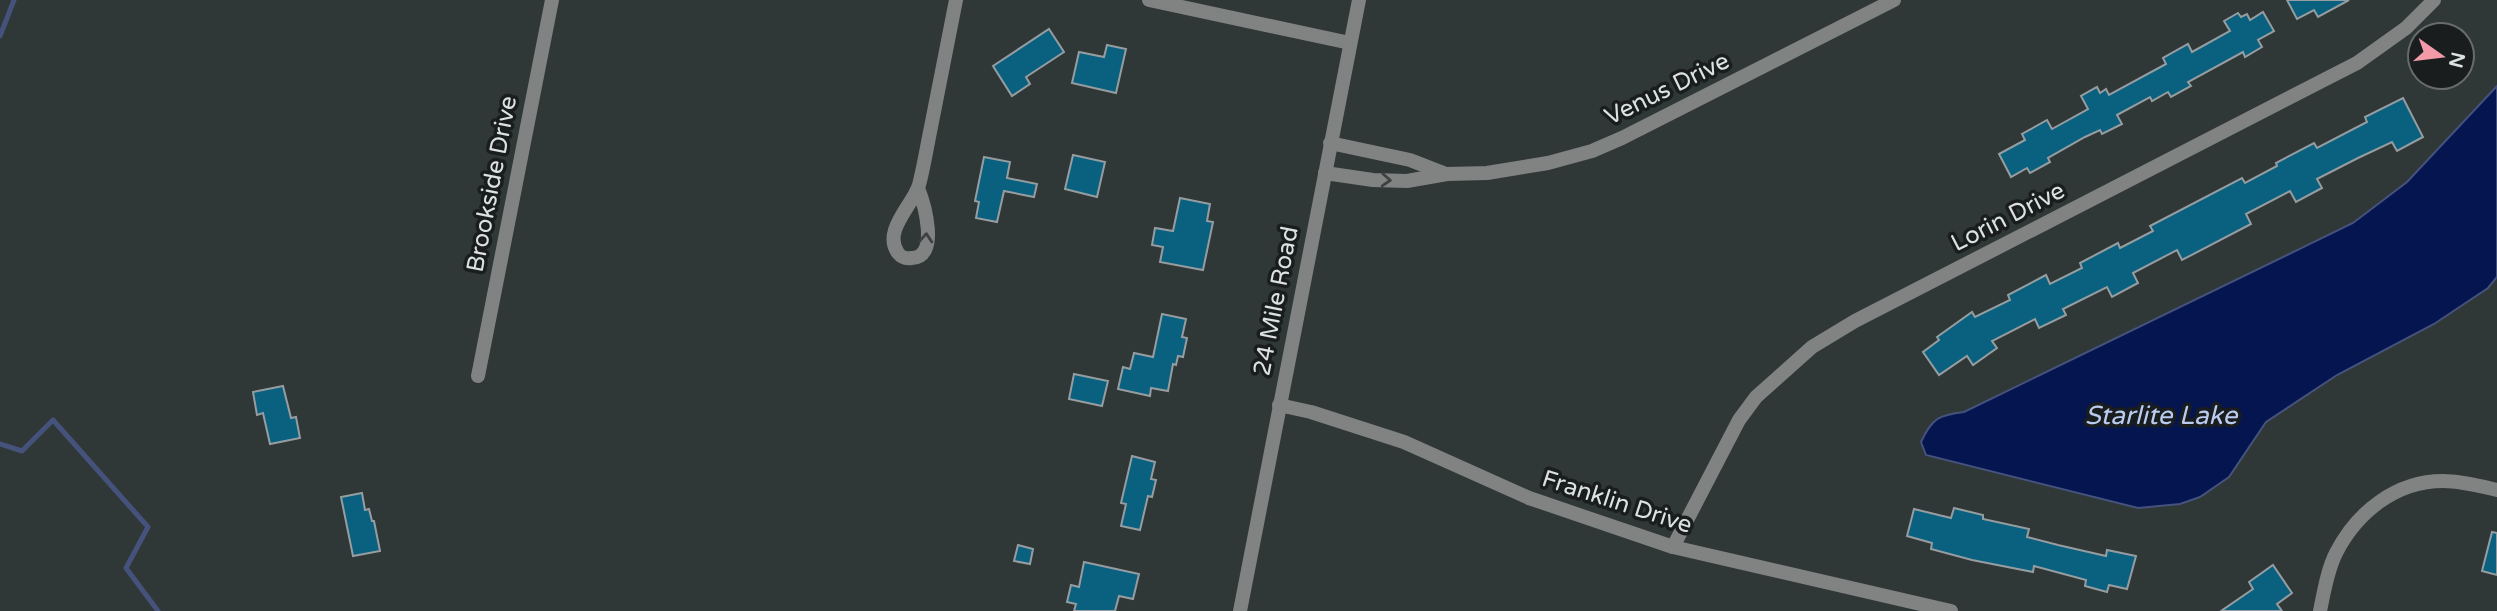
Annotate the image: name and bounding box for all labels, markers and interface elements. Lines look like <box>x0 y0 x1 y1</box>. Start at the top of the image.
north arrow <box>2406 21 2476 91</box>
street label: Venus Drive <box>1600 46 1734 132</box>
text: N <box>2444 50 2469 70</box>
street label: Brookside Drive <box>461 93 523 275</box>
one-way arrow <box>1381 173 1392 188</box>
street label: Lorin Drive <box>1946 176 2070 258</box>
street label: 24 Mile Road <box>1247 224 1305 378</box>
one-way arrow <box>918 232 933 243</box>
water label: Starlite Lake <box>2085 400 2238 431</box>
street label: Franklin Drive <box>1538 464 1696 540</box>

